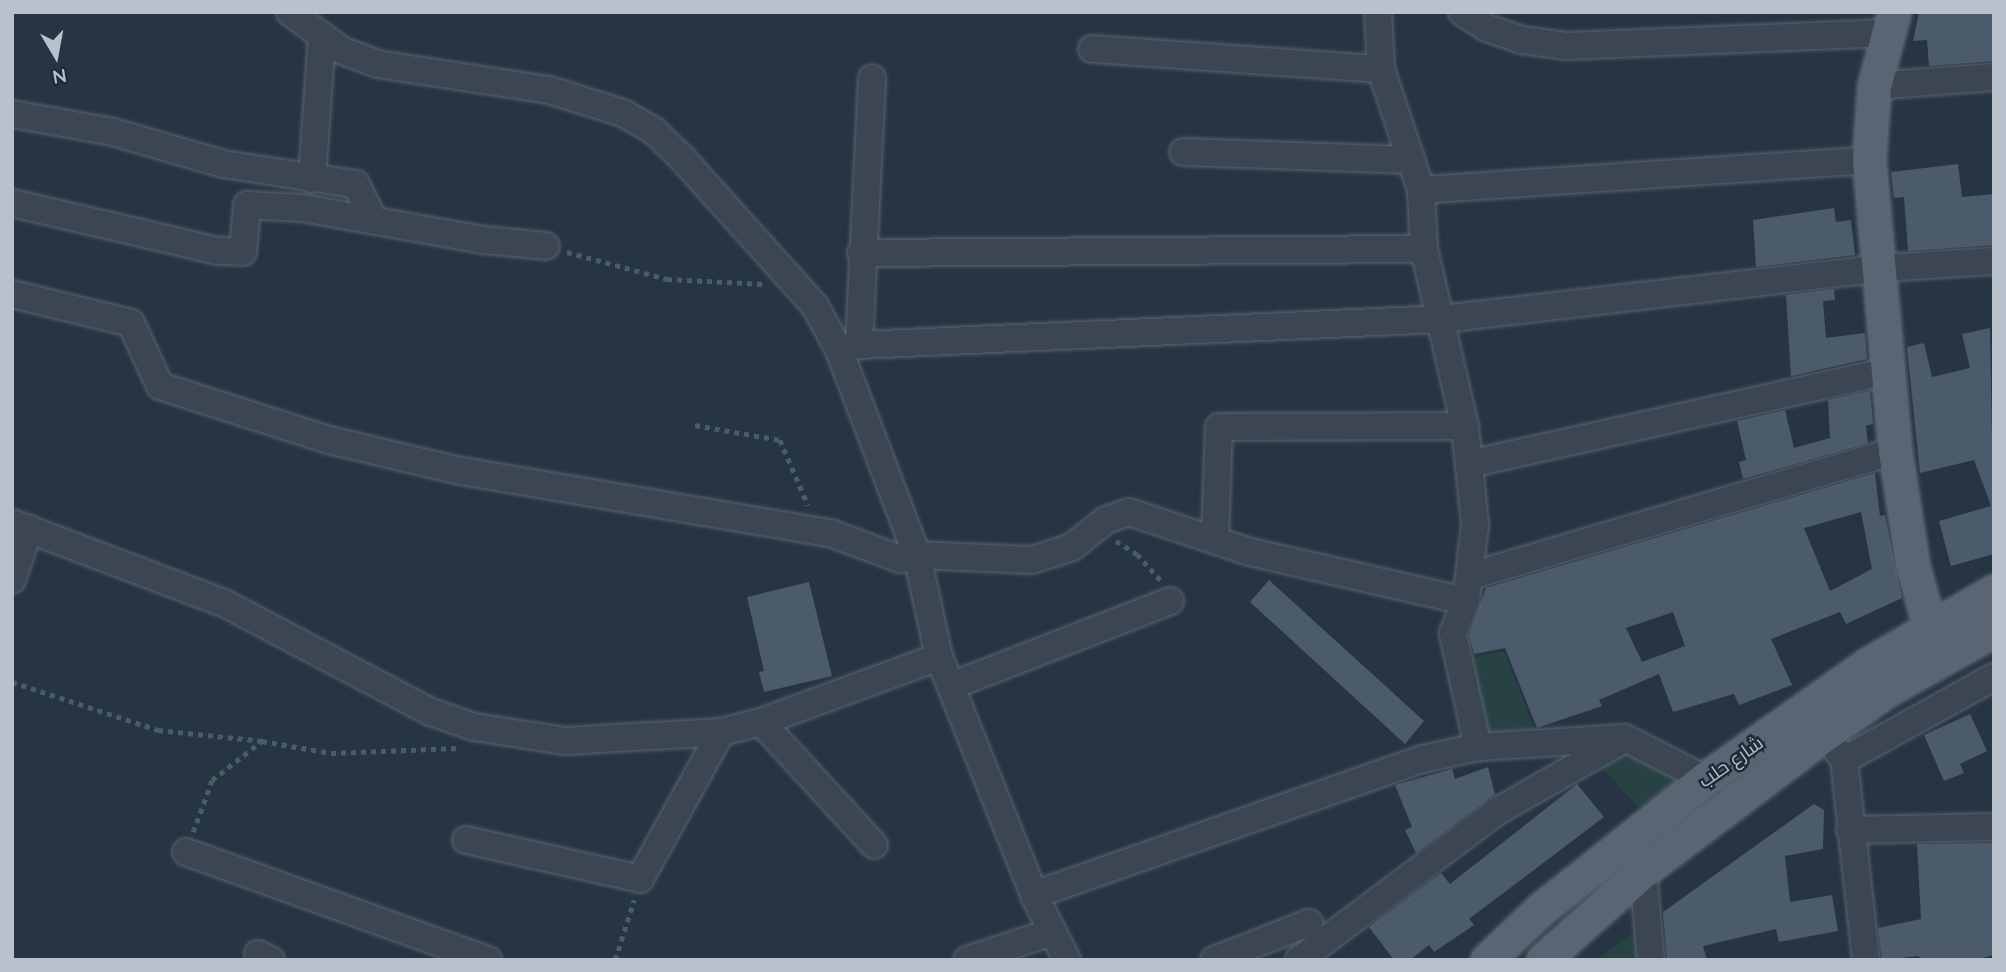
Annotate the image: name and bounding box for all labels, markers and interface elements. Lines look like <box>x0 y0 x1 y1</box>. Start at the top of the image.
north arrow <box>21 21 91 91</box>
text: N <box>51 64 69 90</box>
street label: شارع حلب <box>1694 731 1768 793</box>

